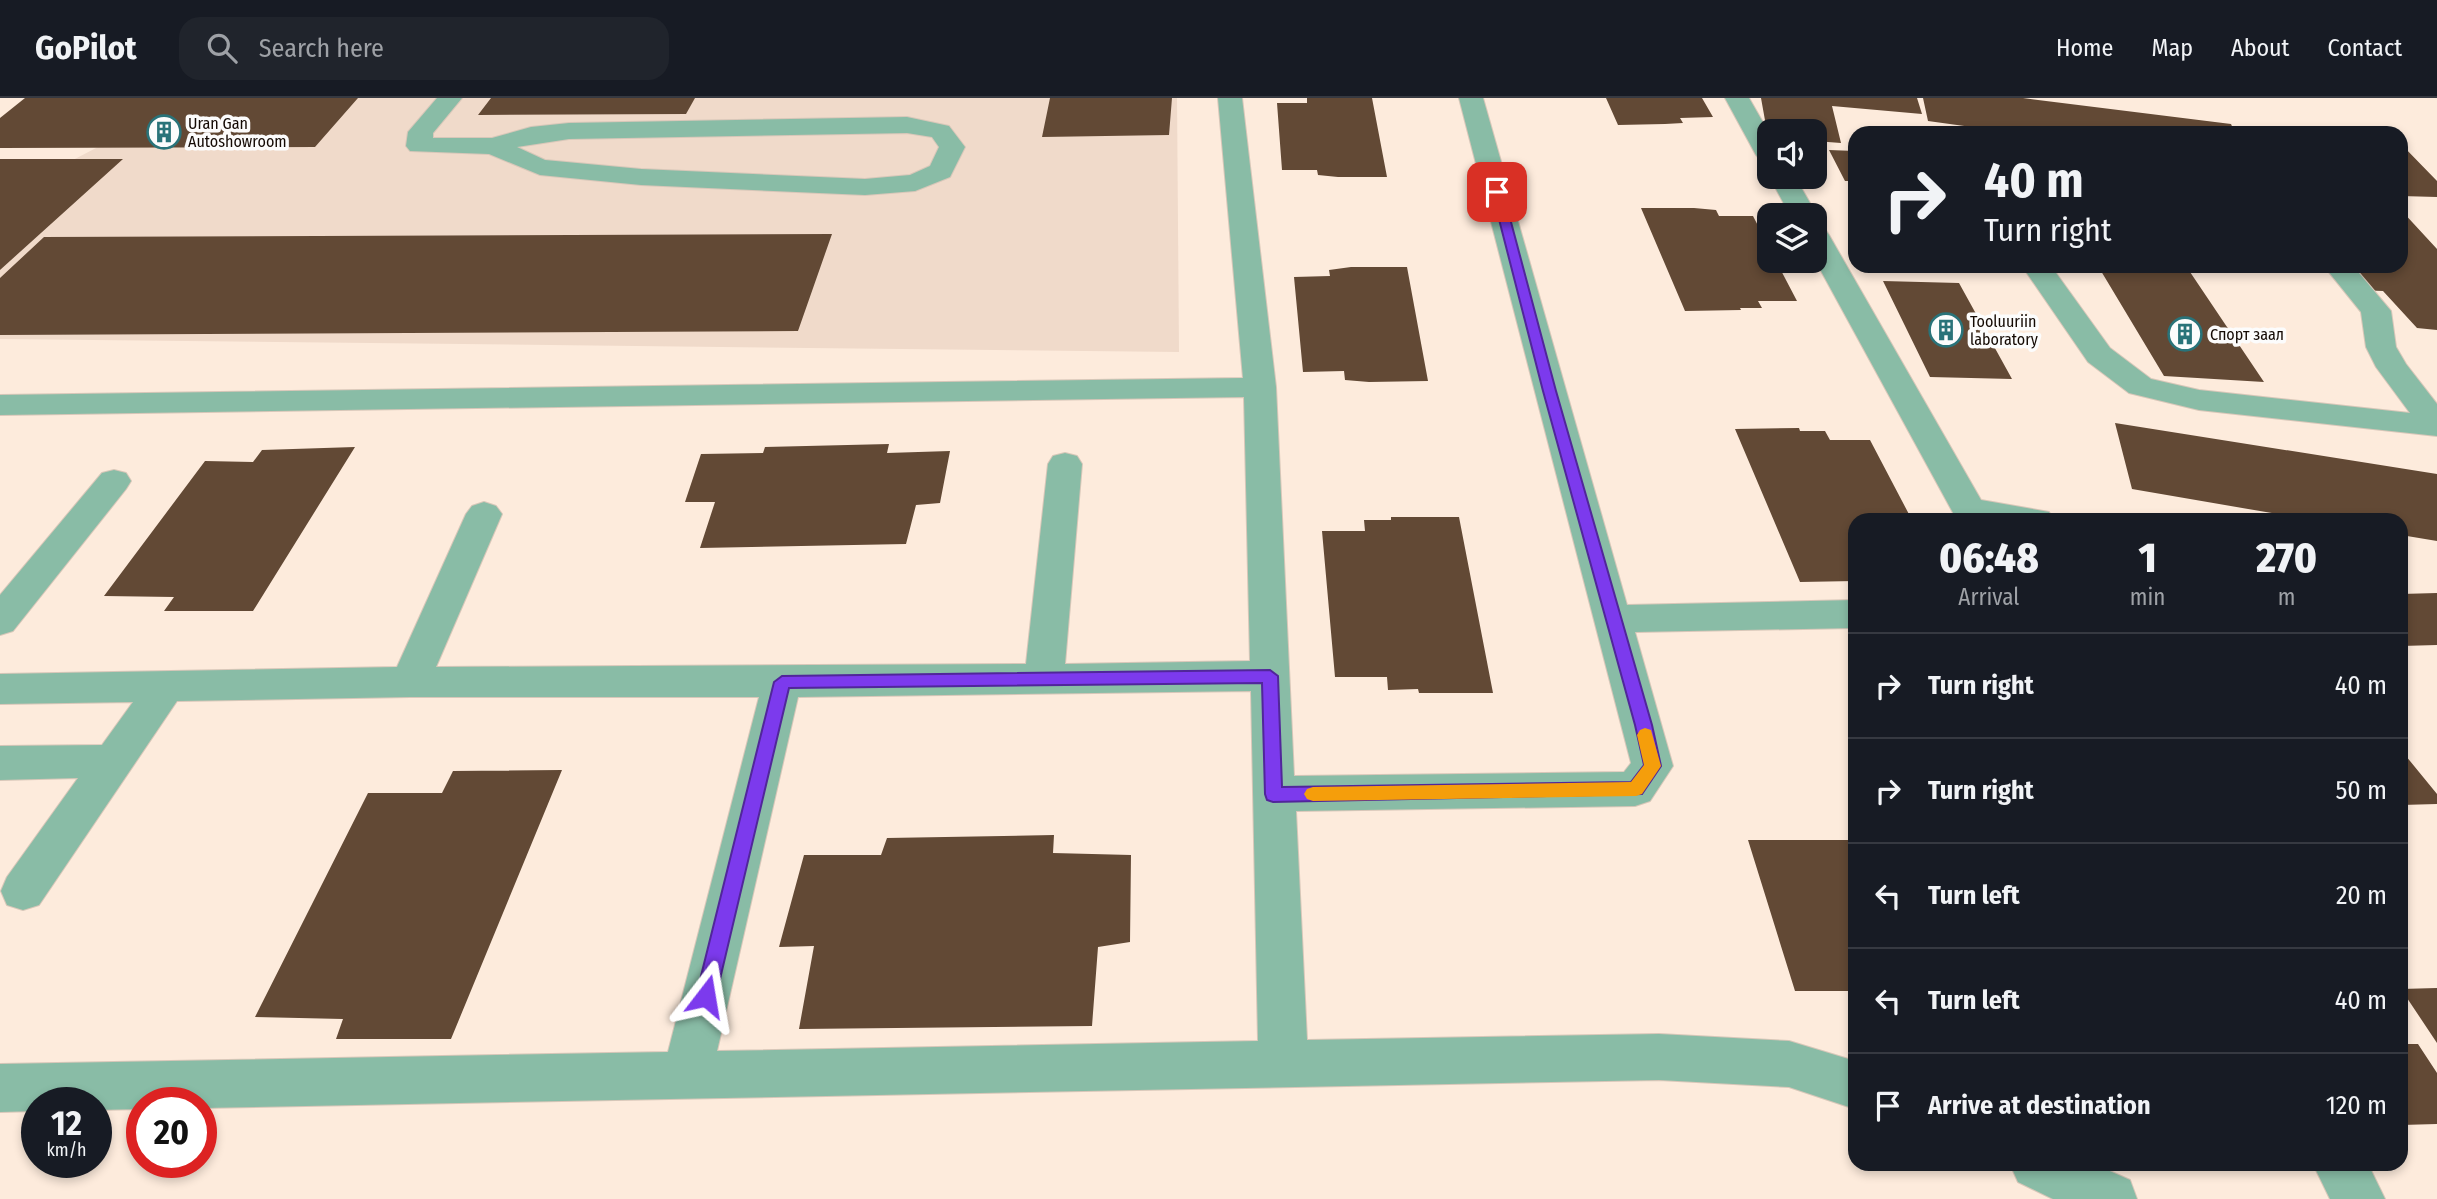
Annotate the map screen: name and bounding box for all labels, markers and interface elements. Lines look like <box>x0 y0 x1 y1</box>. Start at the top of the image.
search box <box>179 17 669 80</box>
text: GoPilot <box>35 28 137 68</box>
icon: search <box>203 29 241 67</box>
text: Search here <box>259 33 384 64</box>
text: Home <box>2056 34 2113 62</box>
text: Map <box>2151 34 2193 62</box>
text: About <box>2231 34 2289 62</box>
text: Contact <box>2327 34 2402 62</box>
building icon: Uran Gan Autoshowroom <box>145 113 183 151</box>
place label: Uran Gan Autoshowroom <box>188 114 287 151</box>
map controls <box>1757 119 1827 273</box>
button: sound <box>1757 119 1827 189</box>
text: 40 m <box>1984 151 2084 210</box>
icon: right <box>1869 154 1960 245</box>
pin <box>1467 162 1527 222</box>
icon: arrive <box>1478 173 1516 211</box>
button: layers <box>1757 203 1827 273</box>
text: Turn right <box>1984 211 2111 249</box>
building icon: Tooluuriin laboratory <box>1927 311 1965 349</box>
place label: Tooluuriin laboratory <box>1970 312 2039 349</box>
building icon: Спорт заал <box>2166 315 2204 353</box>
place label: Спорт заал <box>2210 325 2284 344</box>
text: 06:48 <box>1939 533 2039 583</box>
text: 1 <box>2138 533 2157 583</box>
text: 270 <box>2256 533 2317 583</box>
text: Arrival <box>1958 583 2019 611</box>
text: min <box>2130 583 2165 611</box>
text: m <box>2278 583 2296 611</box>
icon: right <box>1869 667 1907 705</box>
text: Turn right <box>1928 670 2034 701</box>
text: 40 m <box>2335 670 2387 701</box>
icon: right <box>1869 772 1907 810</box>
text: Turn right <box>1928 775 2034 806</box>
text: 50 m <box>2335 775 2387 806</box>
icon: left <box>1869 877 1907 915</box>
text: Turn left <box>1928 880 2020 911</box>
text: 20 m <box>2336 880 2387 911</box>
position arrow <box>669 959 743 1033</box>
icon: left <box>1869 982 1907 1020</box>
text: Turn left <box>1928 985 2020 1016</box>
text: 40 m <box>2335 985 2387 1016</box>
speed limit sign: 20 <box>126 1087 217 1178</box>
icon: arrive <box>1869 1087 1907 1125</box>
text: Arrive at destination <box>1928 1090 2151 1121</box>
text: 120 m <box>2326 1090 2387 1121</box>
text: 12 <box>51 1102 82 1144</box>
text: km/h <box>46 1139 87 1161</box>

